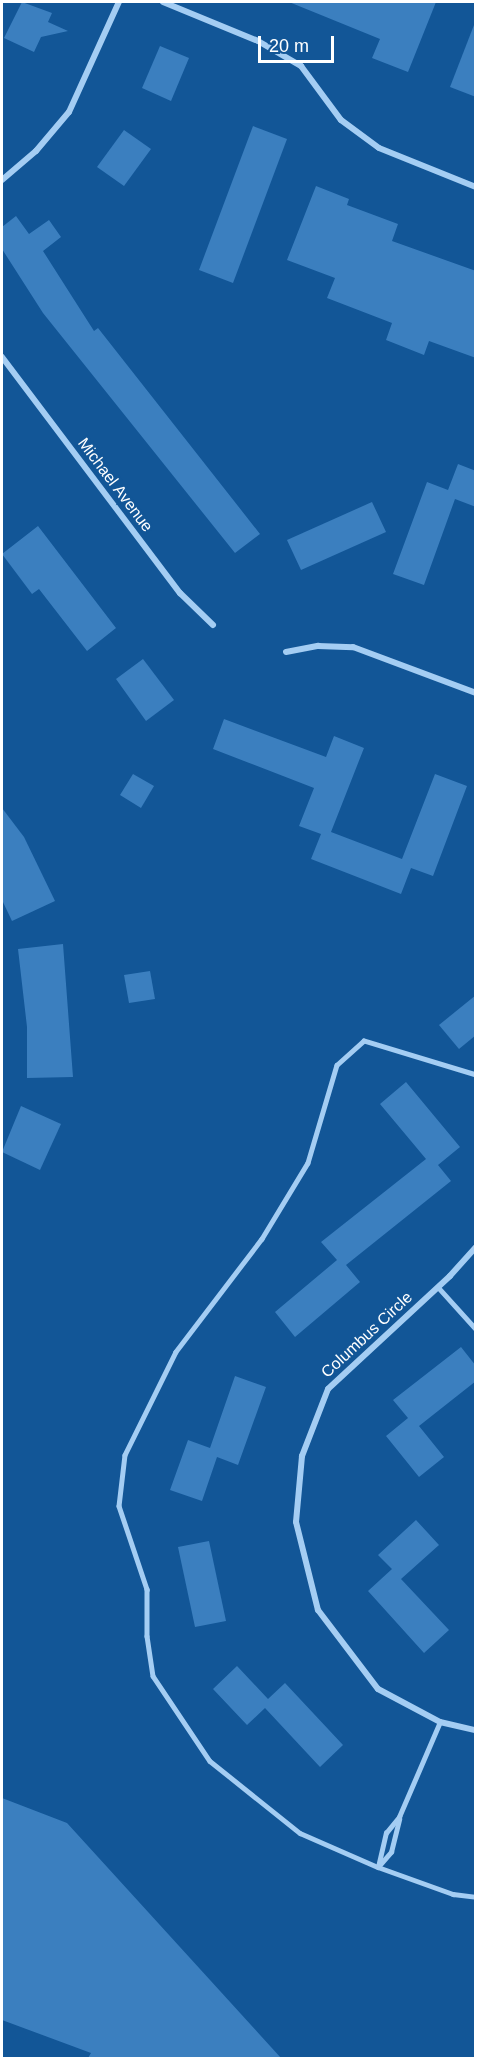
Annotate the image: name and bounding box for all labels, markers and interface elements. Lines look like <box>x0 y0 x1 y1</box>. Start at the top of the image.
scale bar <box>261 24 338 62</box>
text: 20 m <box>269 36 309 56</box>
street label: Michael Avenue <box>73 434 157 536</box>
street label: Columbus Circle <box>318 1288 416 1382</box>

